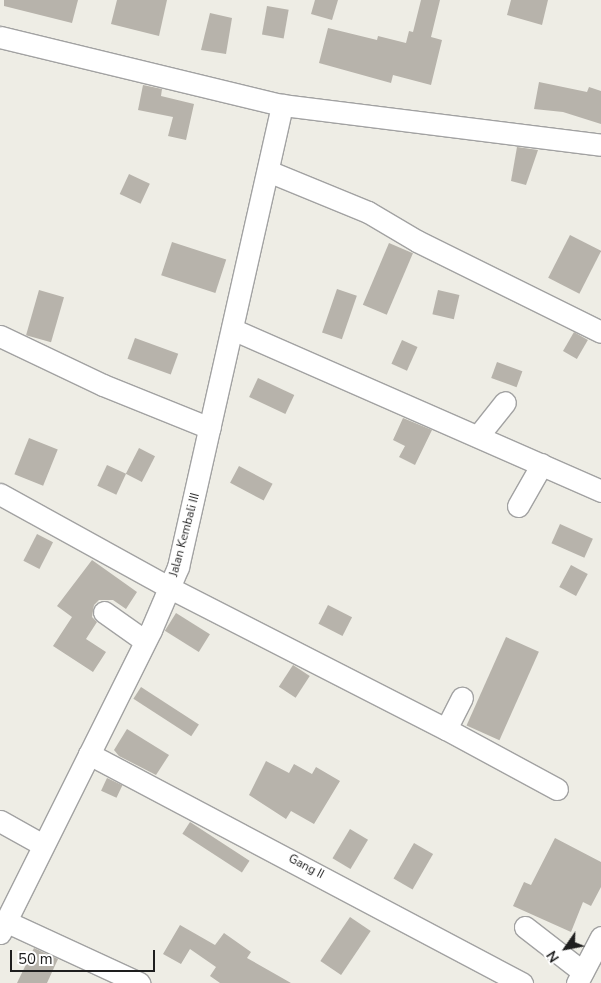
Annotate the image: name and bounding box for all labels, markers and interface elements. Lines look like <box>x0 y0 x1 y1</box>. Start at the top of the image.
street label: Jalan Kembali III <box>167 492 203 578</box>
street label: Gang II <box>286 852 326 882</box>
north arrow <box>541 923 591 973</box>
scale bar <box>12 940 158 972</box>
text: N <box>542 947 564 966</box>
text: 50 m <box>18 949 53 969</box>

